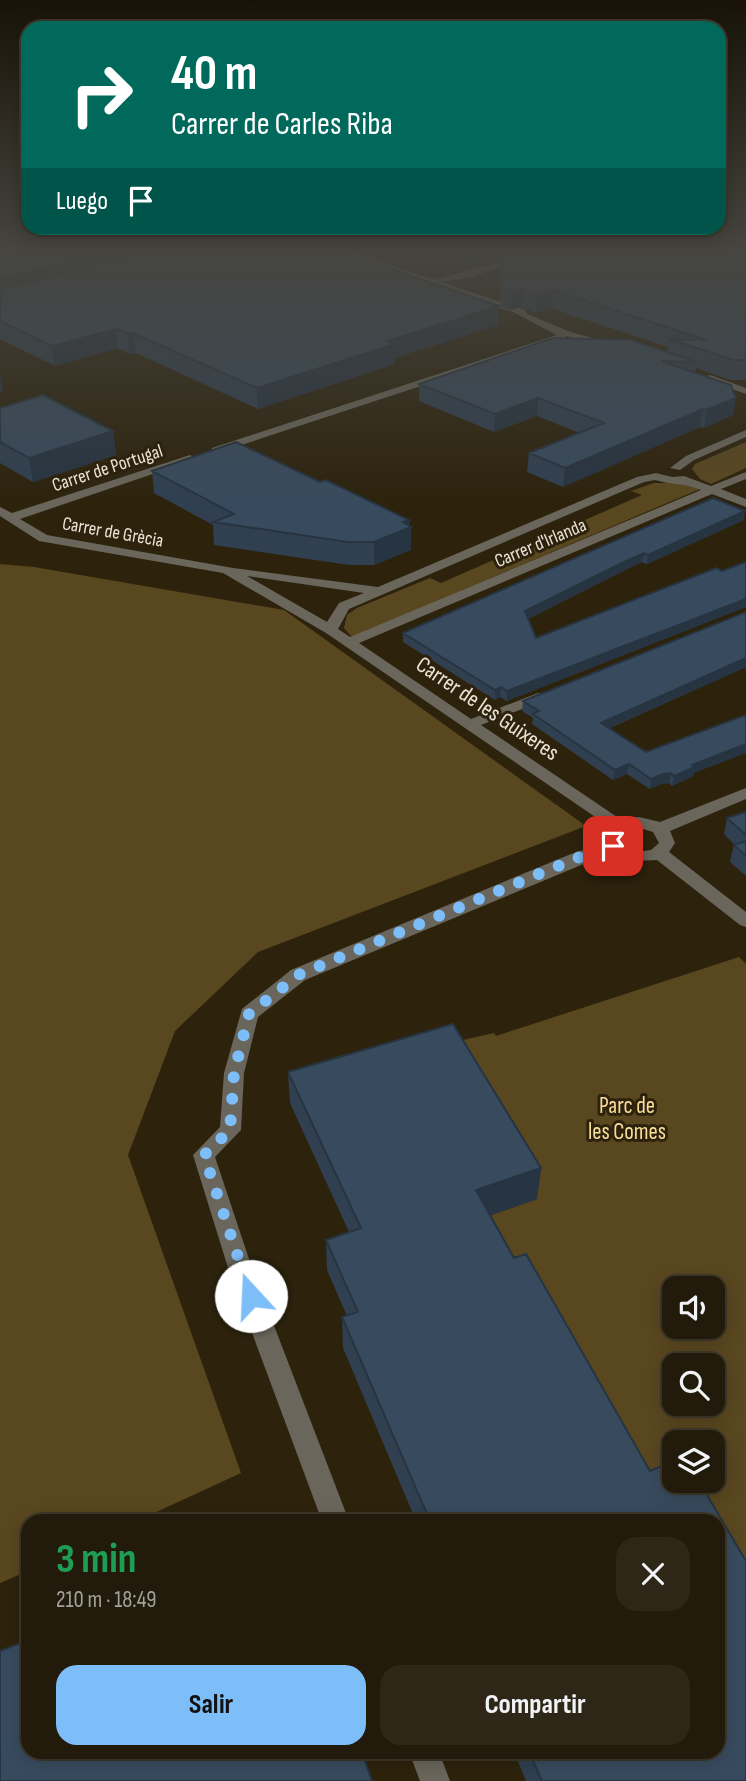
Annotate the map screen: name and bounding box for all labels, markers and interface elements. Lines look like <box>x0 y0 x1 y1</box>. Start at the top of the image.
text: 40 m <box>171 45 257 104</box>
icon: right <box>56 49 147 140</box>
text: Carrer de Carles Riba <box>171 105 393 144</box>
icon: arrive <box>122 182 160 220</box>
text: Luego <box>56 186 108 217</box>
street label: Carrer de Portugal <box>49 440 166 497</box>
street label: Carrer de Grècia <box>60 512 165 553</box>
street label: Carrer d'Irlanda <box>491 514 590 573</box>
street label: Carrer de les Guixeres <box>411 651 564 767</box>
pin <box>583 816 643 876</box>
icon: arrive <box>594 827 632 865</box>
park label: Parc de les Comes <box>588 1092 666 1146</box>
position arrow <box>214 1259 288 1333</box>
map controls <box>662 1276 725 1493</box>
button: sound <box>662 1276 725 1339</box>
button: search <box>662 1353 725 1416</box>
button: layers <box>662 1430 725 1493</box>
text: 3 min <box>56 1534 136 1585</box>
button: close <box>616 1537 690 1611</box>
text: 210 m · 18:49 <box>56 1586 157 1614</box>
button: Salir <box>56 1665 366 1745</box>
button: Compartir <box>380 1665 690 1745</box>

